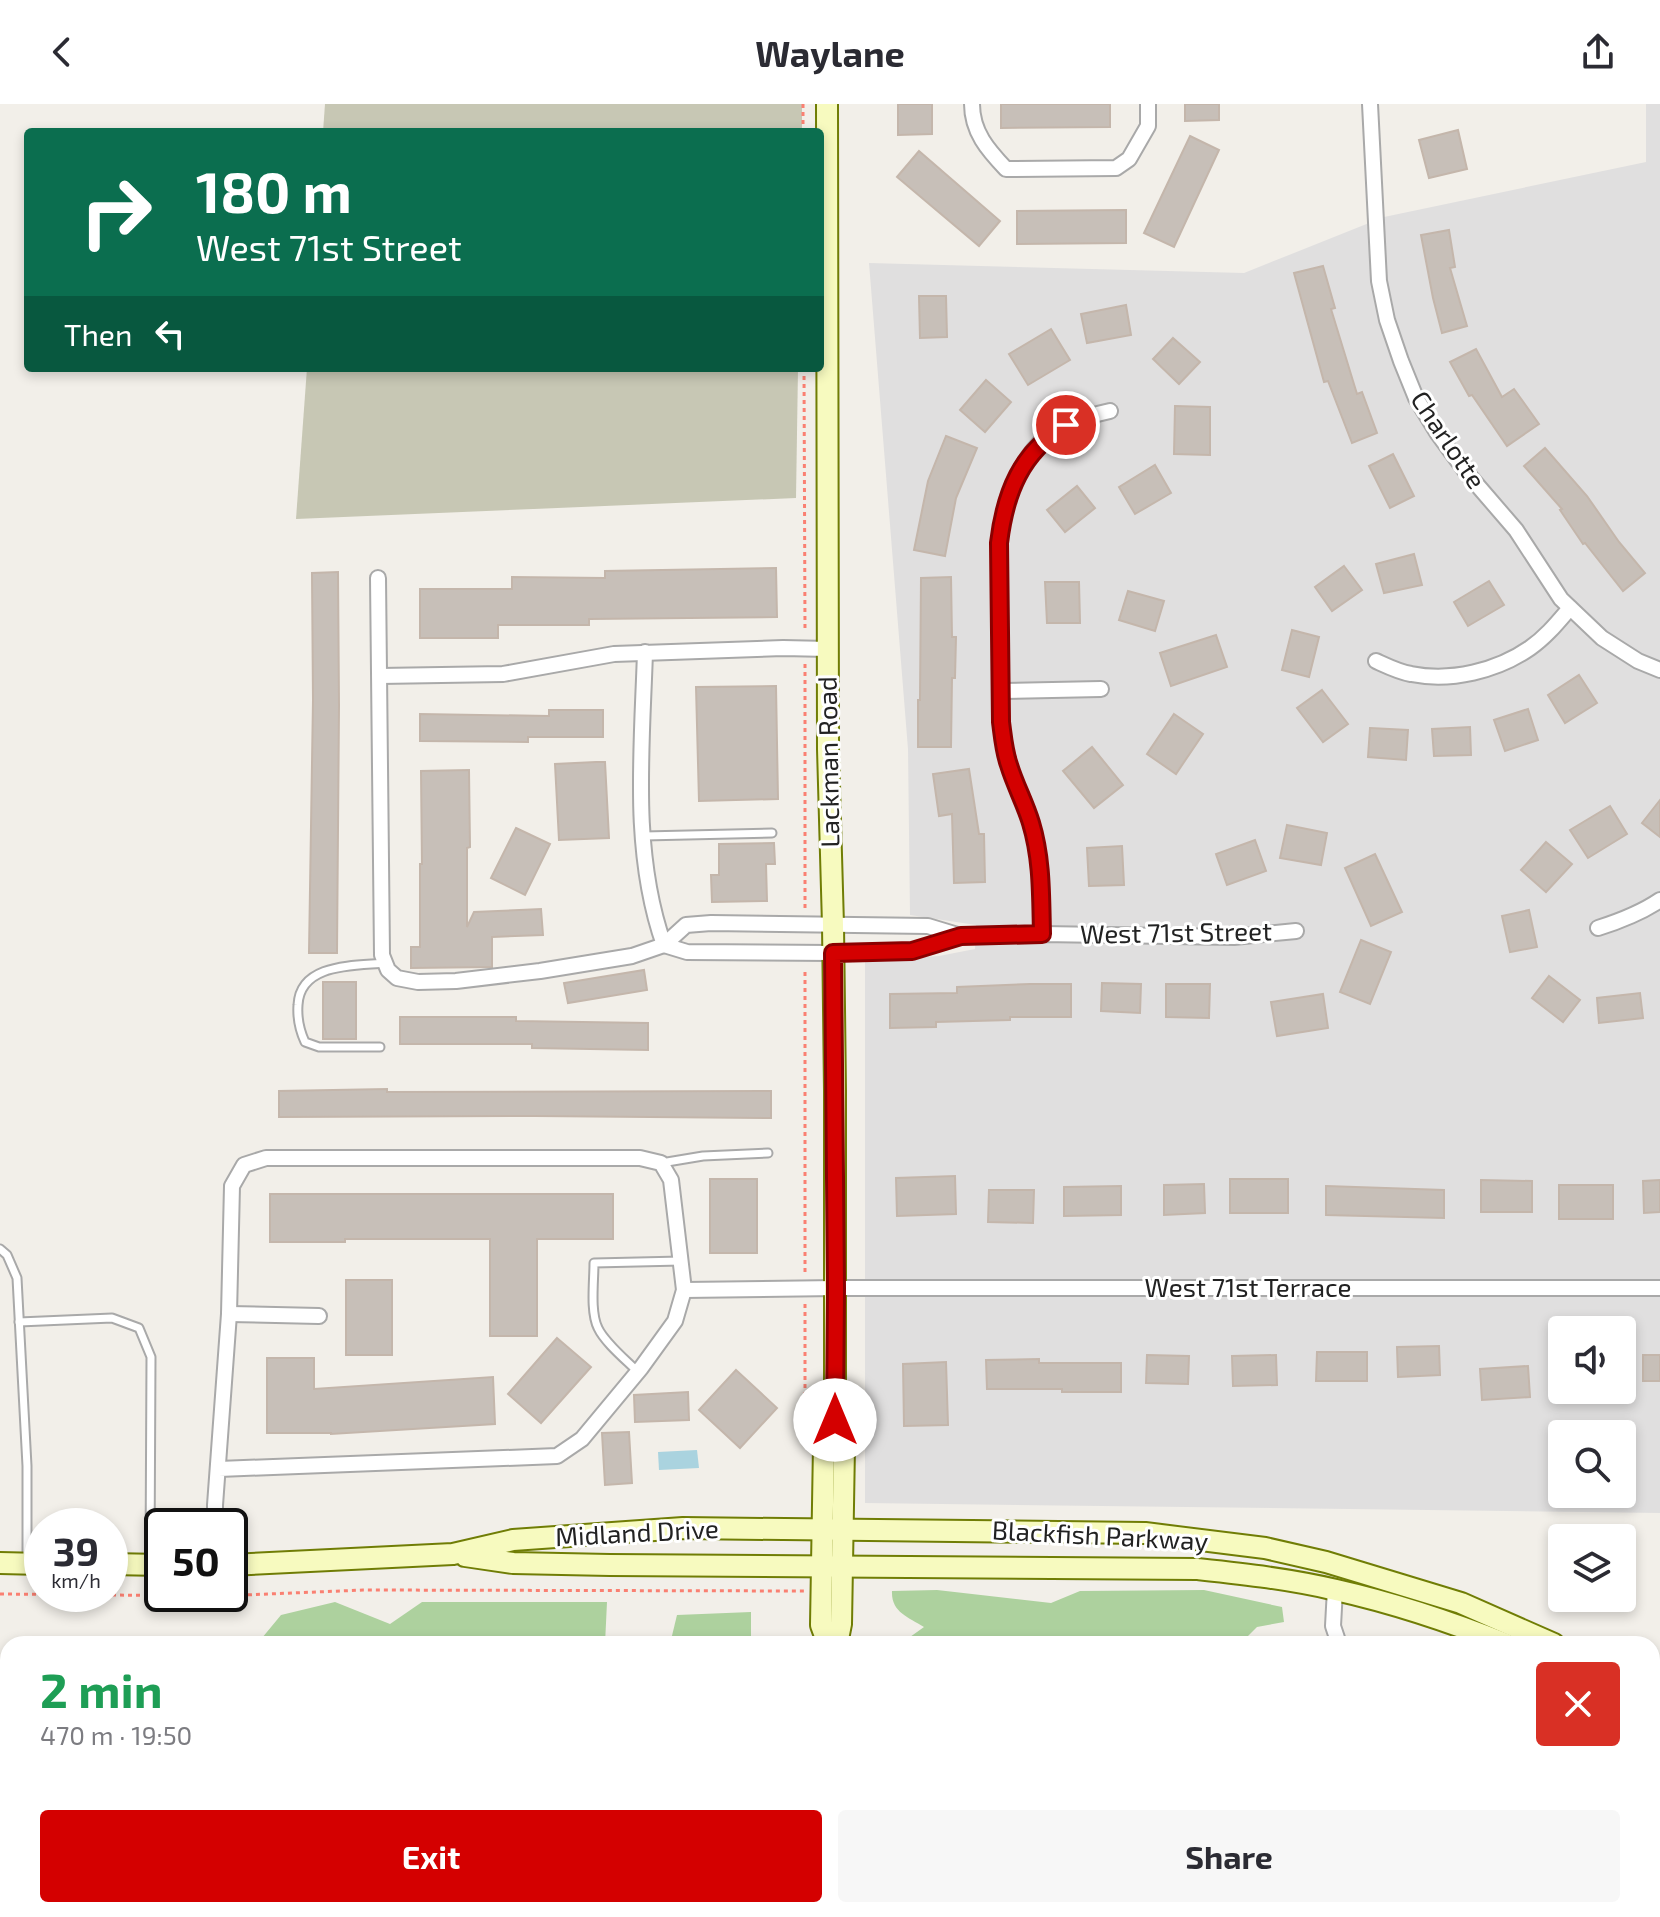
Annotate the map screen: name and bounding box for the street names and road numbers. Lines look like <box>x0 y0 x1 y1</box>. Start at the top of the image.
street label: Charlotte <box>1405 385 1493 494</box>
street label: Lackman Road <box>811 676 844 848</box>
street label: West 71st Street <box>1080 914 1272 949</box>
street label: West 71st Terrace <box>1145 1271 1351 1302</box>
street label: Midland Drive <box>554 1512 719 1551</box>
street label: Blackfish Parkway <box>991 1513 1209 1556</box>

